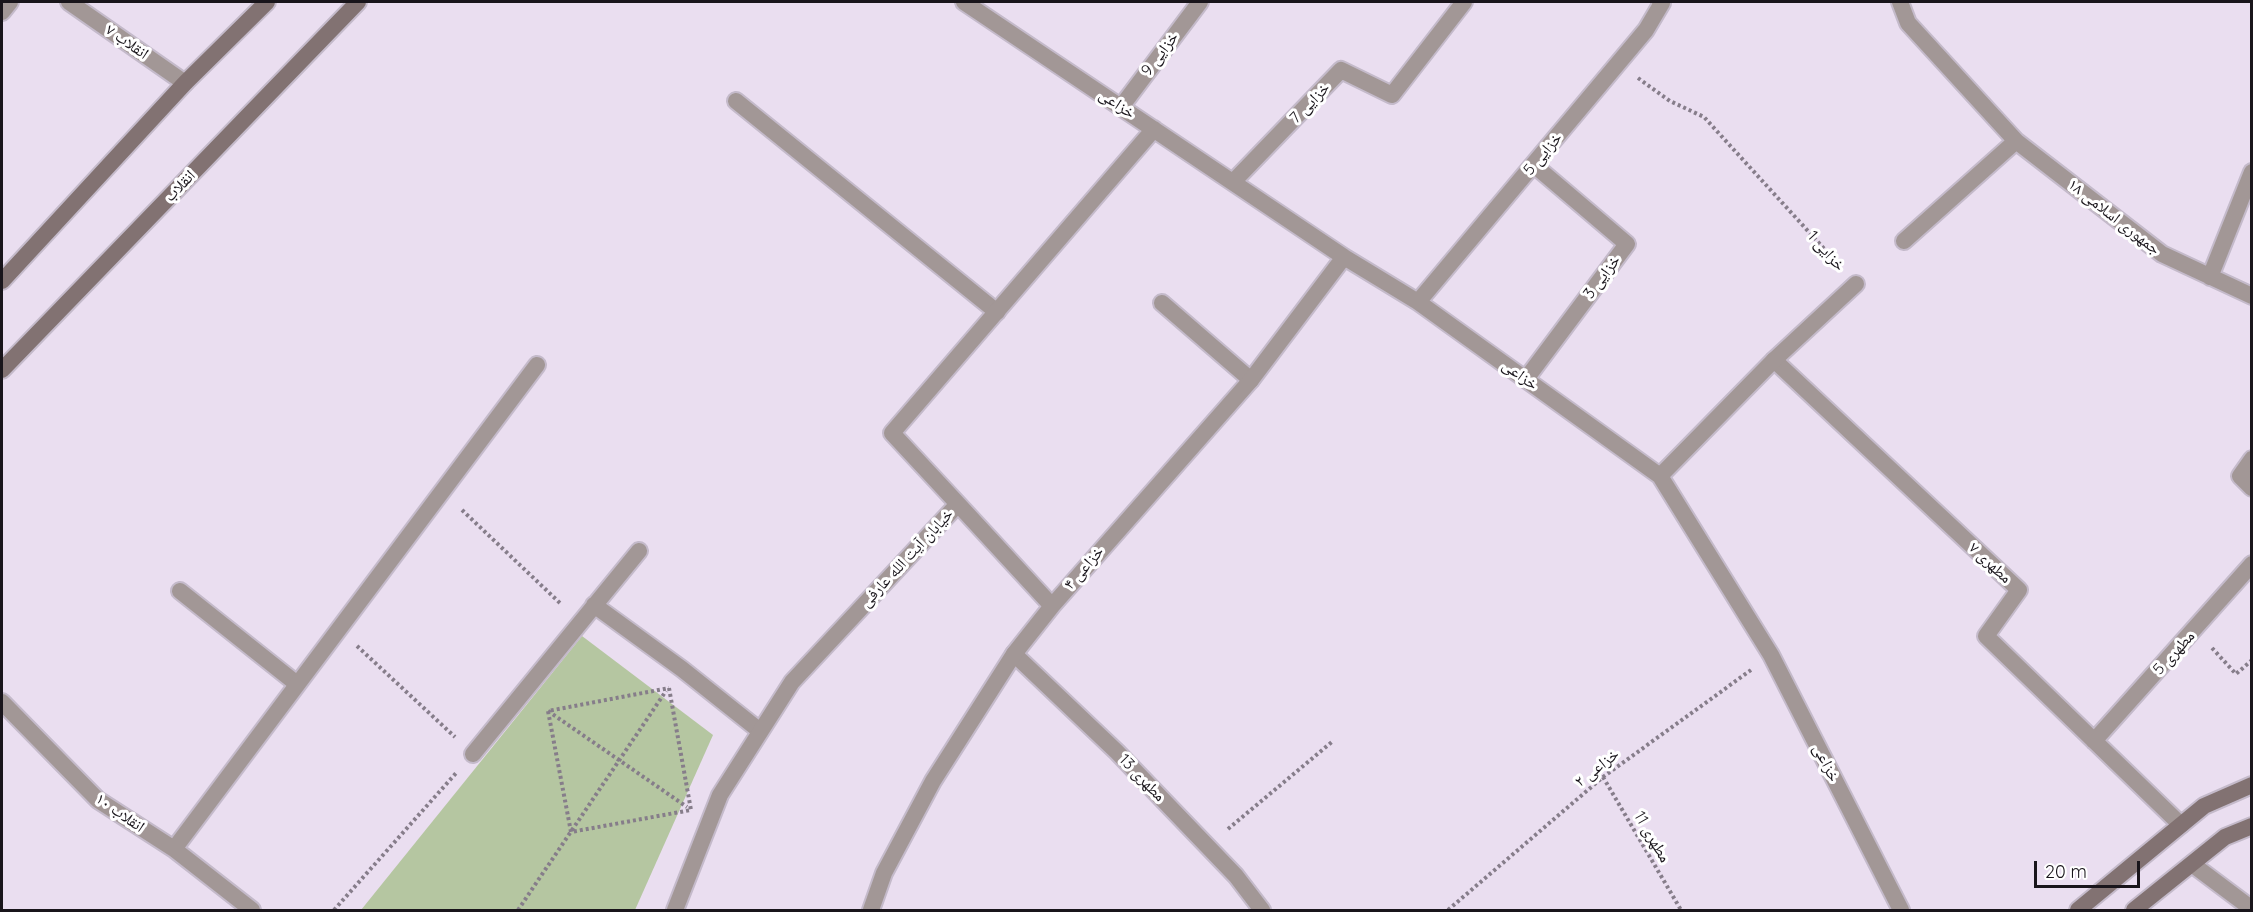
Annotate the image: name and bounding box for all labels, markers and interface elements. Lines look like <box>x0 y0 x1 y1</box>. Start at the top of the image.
street label: انقلاب ۷ <box>102 20 152 64</box>
street label: خزایی 9 <box>1137 28 1183 80</box>
street label: خزایی 7 <box>1286 79 1334 127</box>
street label: خزاعی <box>1095 85 1139 123</box>
street label: خزایی 5 <box>1520 129 1566 179</box>
street label: انقلاب <box>160 166 200 206</box>
street label: جمهوری اسلامی ۱۸ <box>2064 175 2164 259</box>
street label: خزایی 1 <box>1803 227 1849 275</box>
street label: خزایی 3 <box>1579 251 1625 303</box>
street label: خزاعی <box>1498 356 1542 394</box>
street label: خیابان آیت الله عارفی <box>856 505 958 611</box>
street label: مطهری ۷ <box>1965 538 2015 588</box>
street label: خزاعی ۴ <box>1060 542 1108 594</box>
street label: مطهری 5 <box>2149 627 2199 679</box>
street label: خزاعی <box>1808 741 1844 785</box>
street label: خزاعی ۲ <box>1571 745 1623 791</box>
street label: مطهری 13 <box>1115 750 1169 806</box>
street label: انقلاب ۱۰ <box>92 789 148 837</box>
street label: مطهری 11 <box>1630 808 1674 866</box>
scale bar <box>2037 849 2144 887</box>
text: 20 m <box>2045 860 2087 883</box>

